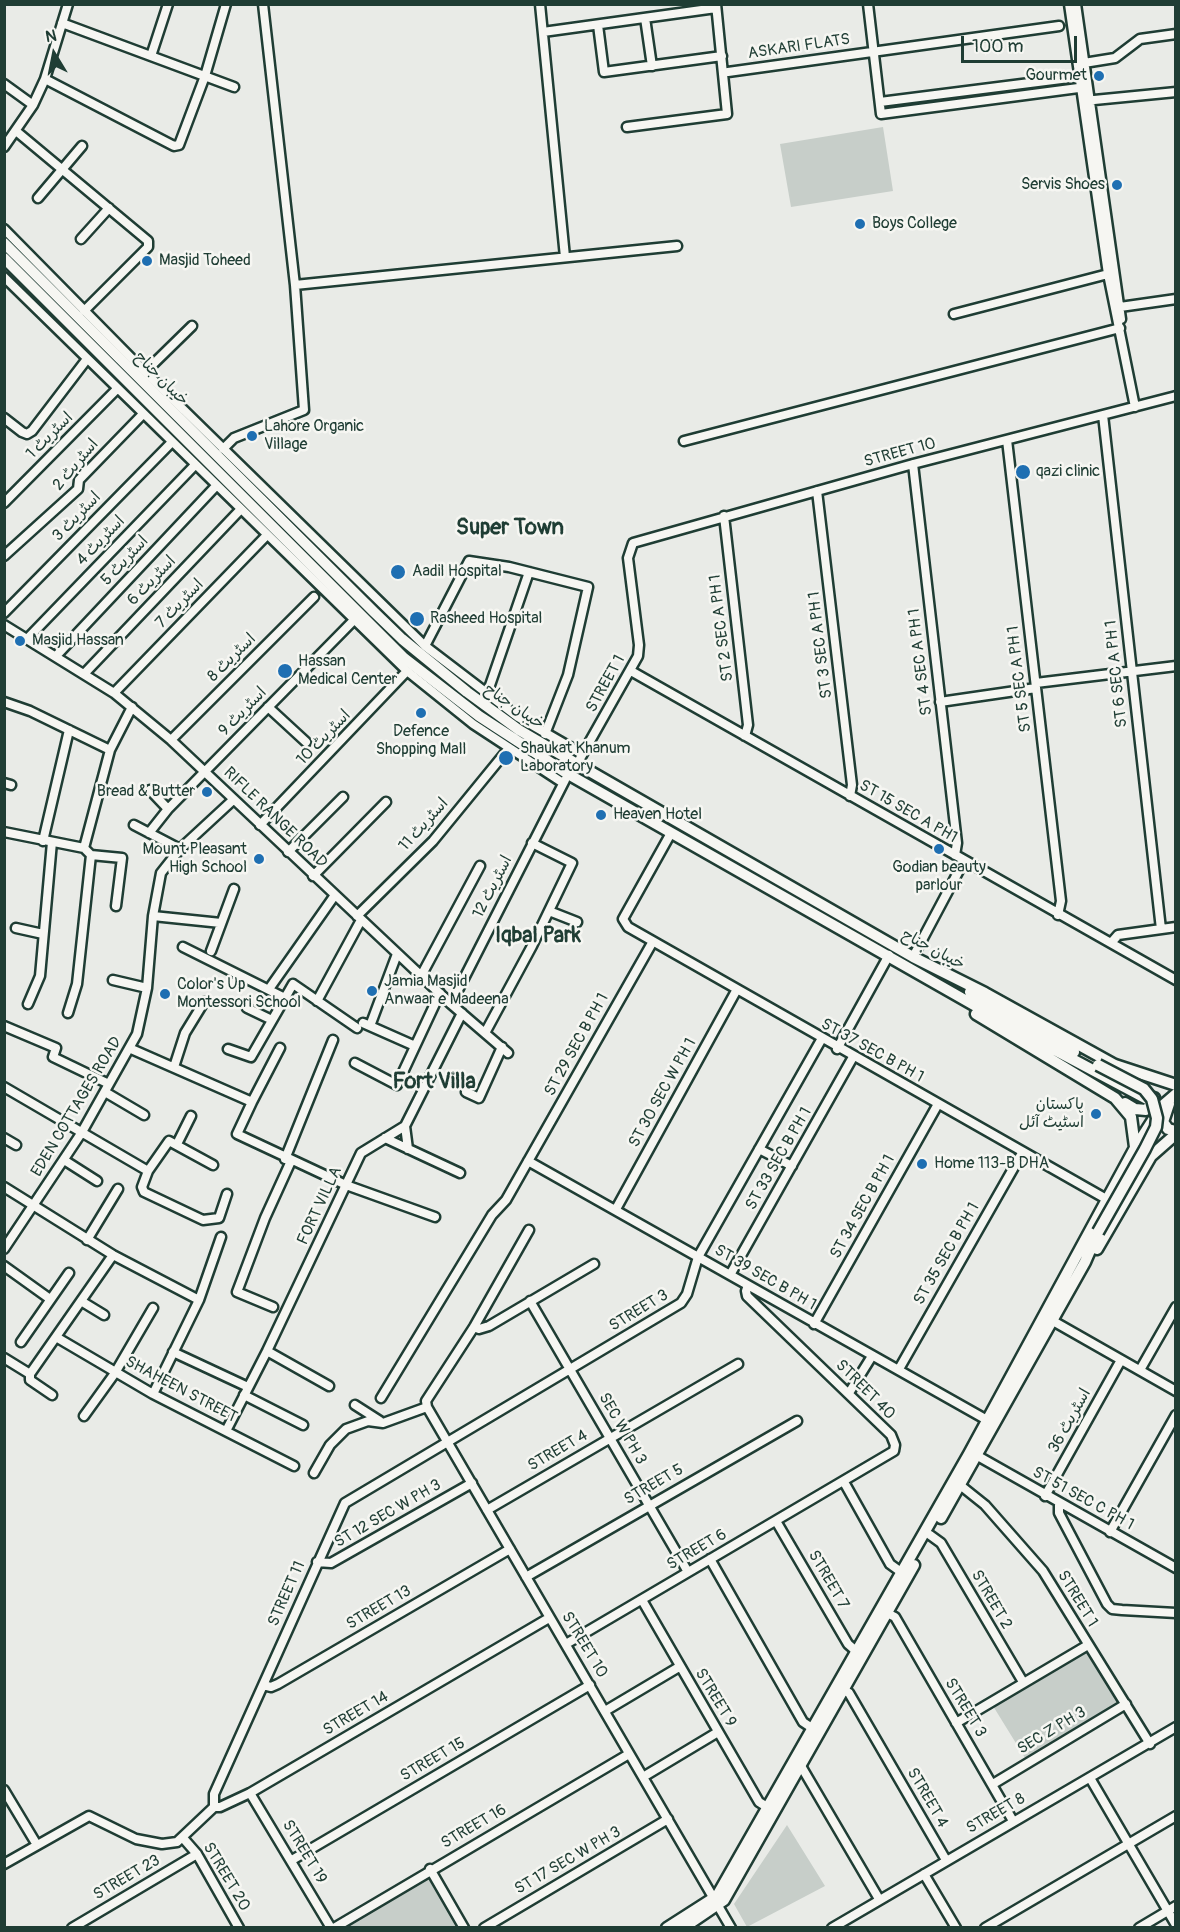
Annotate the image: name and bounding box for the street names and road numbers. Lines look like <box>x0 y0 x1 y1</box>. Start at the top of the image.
street label: ASKARI FLATS <box>747 30 851 64</box>
street label: خیبان جناح <box>130 348 192 410</box>
street label: اسٹریٹ 1 <box>23 409 77 463</box>
street label: STREET 10 <box>862 434 938 472</box>
street label: اسٹریٹ 2 <box>49 435 103 495</box>
street label: اسٹریٹ 3 <box>49 488 105 546</box>
street label: اسٹریٹ 4 <box>73 512 129 570</box>
street label: اسٹریٹ 5 <box>97 532 153 590</box>
street label: اسٹریٹ 6 <box>124 552 180 610</box>
street label: ST 2 SEC A PH 1 <box>706 573 738 683</box>
street label: اسٹریٹ 7 <box>152 575 208 633</box>
street label: ST 3 SEC A PH 1 <box>805 590 837 700</box>
street label: ST 4 SEC A PH 1 <box>905 607 937 717</box>
street label: ST 6 SEC A PH 1 <box>1102 619 1132 729</box>
street label: ST 5 SEC A PH 1 <box>1004 625 1036 733</box>
street label: اسٹریٹ 8 <box>204 630 260 686</box>
street label: STREET 1 <box>582 652 630 716</box>
street label: خیبان جناح <box>480 680 548 734</box>
street label: اسٹریٹ 9 <box>215 684 271 740</box>
street label: اسٹریٹ 10 <box>293 706 355 770</box>
street label: RIFLE RANGE ROAD <box>219 764 331 872</box>
street label: ST 15 SEC A PH1 <box>856 776 960 848</box>
street label: اسٹریٹ 11 <box>395 794 453 856</box>
street label: اسٹریٹ 12 <box>469 853 517 921</box>
street label: خیبان جناح <box>898 925 968 975</box>
street label: ST 29 SEC B PH 1 <box>541 990 613 1100</box>
street label: ST 37 SEC B PH 1 <box>817 1015 927 1087</box>
street label: EDEN COTTAGES ROAD <box>28 1034 126 1180</box>
street label: ST 30 SEC W PH 1 <box>625 1035 701 1151</box>
street label: ST 33 SEC B PH 1 <box>742 1104 816 1214</box>
street label: ST 34 SEC B PH 1 <box>827 1152 899 1262</box>
street label: FORT VILLA <box>294 1164 346 1248</box>
street label: ST 35 SEC B PH 1 <box>910 1199 984 1309</box>
street label: ST 39 SEC B PH 1 <box>711 1241 819 1315</box>
street label: STREET 3 <box>606 1286 672 1336</box>
street label: SHAHEEN STREET <box>122 1352 240 1428</box>
street label: STREET 40 <box>831 1356 899 1424</box>
street label: اسٹریٹ 36 <box>1045 1386 1095 1456</box>
street label: SEC W PH 3 <box>594 1390 650 1468</box>
street label: STREET 4 <box>525 1426 591 1476</box>
street label: STREET 5 <box>621 1460 687 1510</box>
street label: ST 51 SEC C PH 1 <box>1029 1463 1137 1535</box>
street label: ST 12 SEC W PH 3 <box>331 1476 445 1552</box>
street label: STREET 6 <box>664 1525 730 1575</box>
street label: STREET 7 <box>803 1547 853 1613</box>
street label: STREET 11 <box>264 1559 310 1629</box>
street label: STREET 2 <box>966 1567 1016 1633</box>
street label: STREET 1 <box>1053 1567 1101 1631</box>
street label: STREET 13 <box>343 1582 415 1634</box>
street label: STREET 10 <box>557 1608 611 1682</box>
street label: STREET 9 <box>690 1665 740 1731</box>
street label: STREET 3 <box>940 1675 990 1741</box>
street label: STREET 14 <box>320 1688 392 1740</box>
street label: SEC Z PH 3 <box>1014 1703 1090 1759</box>
street label: STREET 15 <box>397 1734 469 1786</box>
street label: STREET 4 <box>902 1765 952 1831</box>
street label: STREET 8 <box>963 1790 1029 1838</box>
street label: STREET 16 <box>438 1801 510 1853</box>
street label: STREET 19 <box>277 1817 331 1887</box>
street label: ST 17 SEC W PH 3 <box>512 1823 624 1899</box>
street label: STREET 20 <box>198 1839 254 1915</box>
street label: STREET 23 <box>90 1851 164 1905</box>

